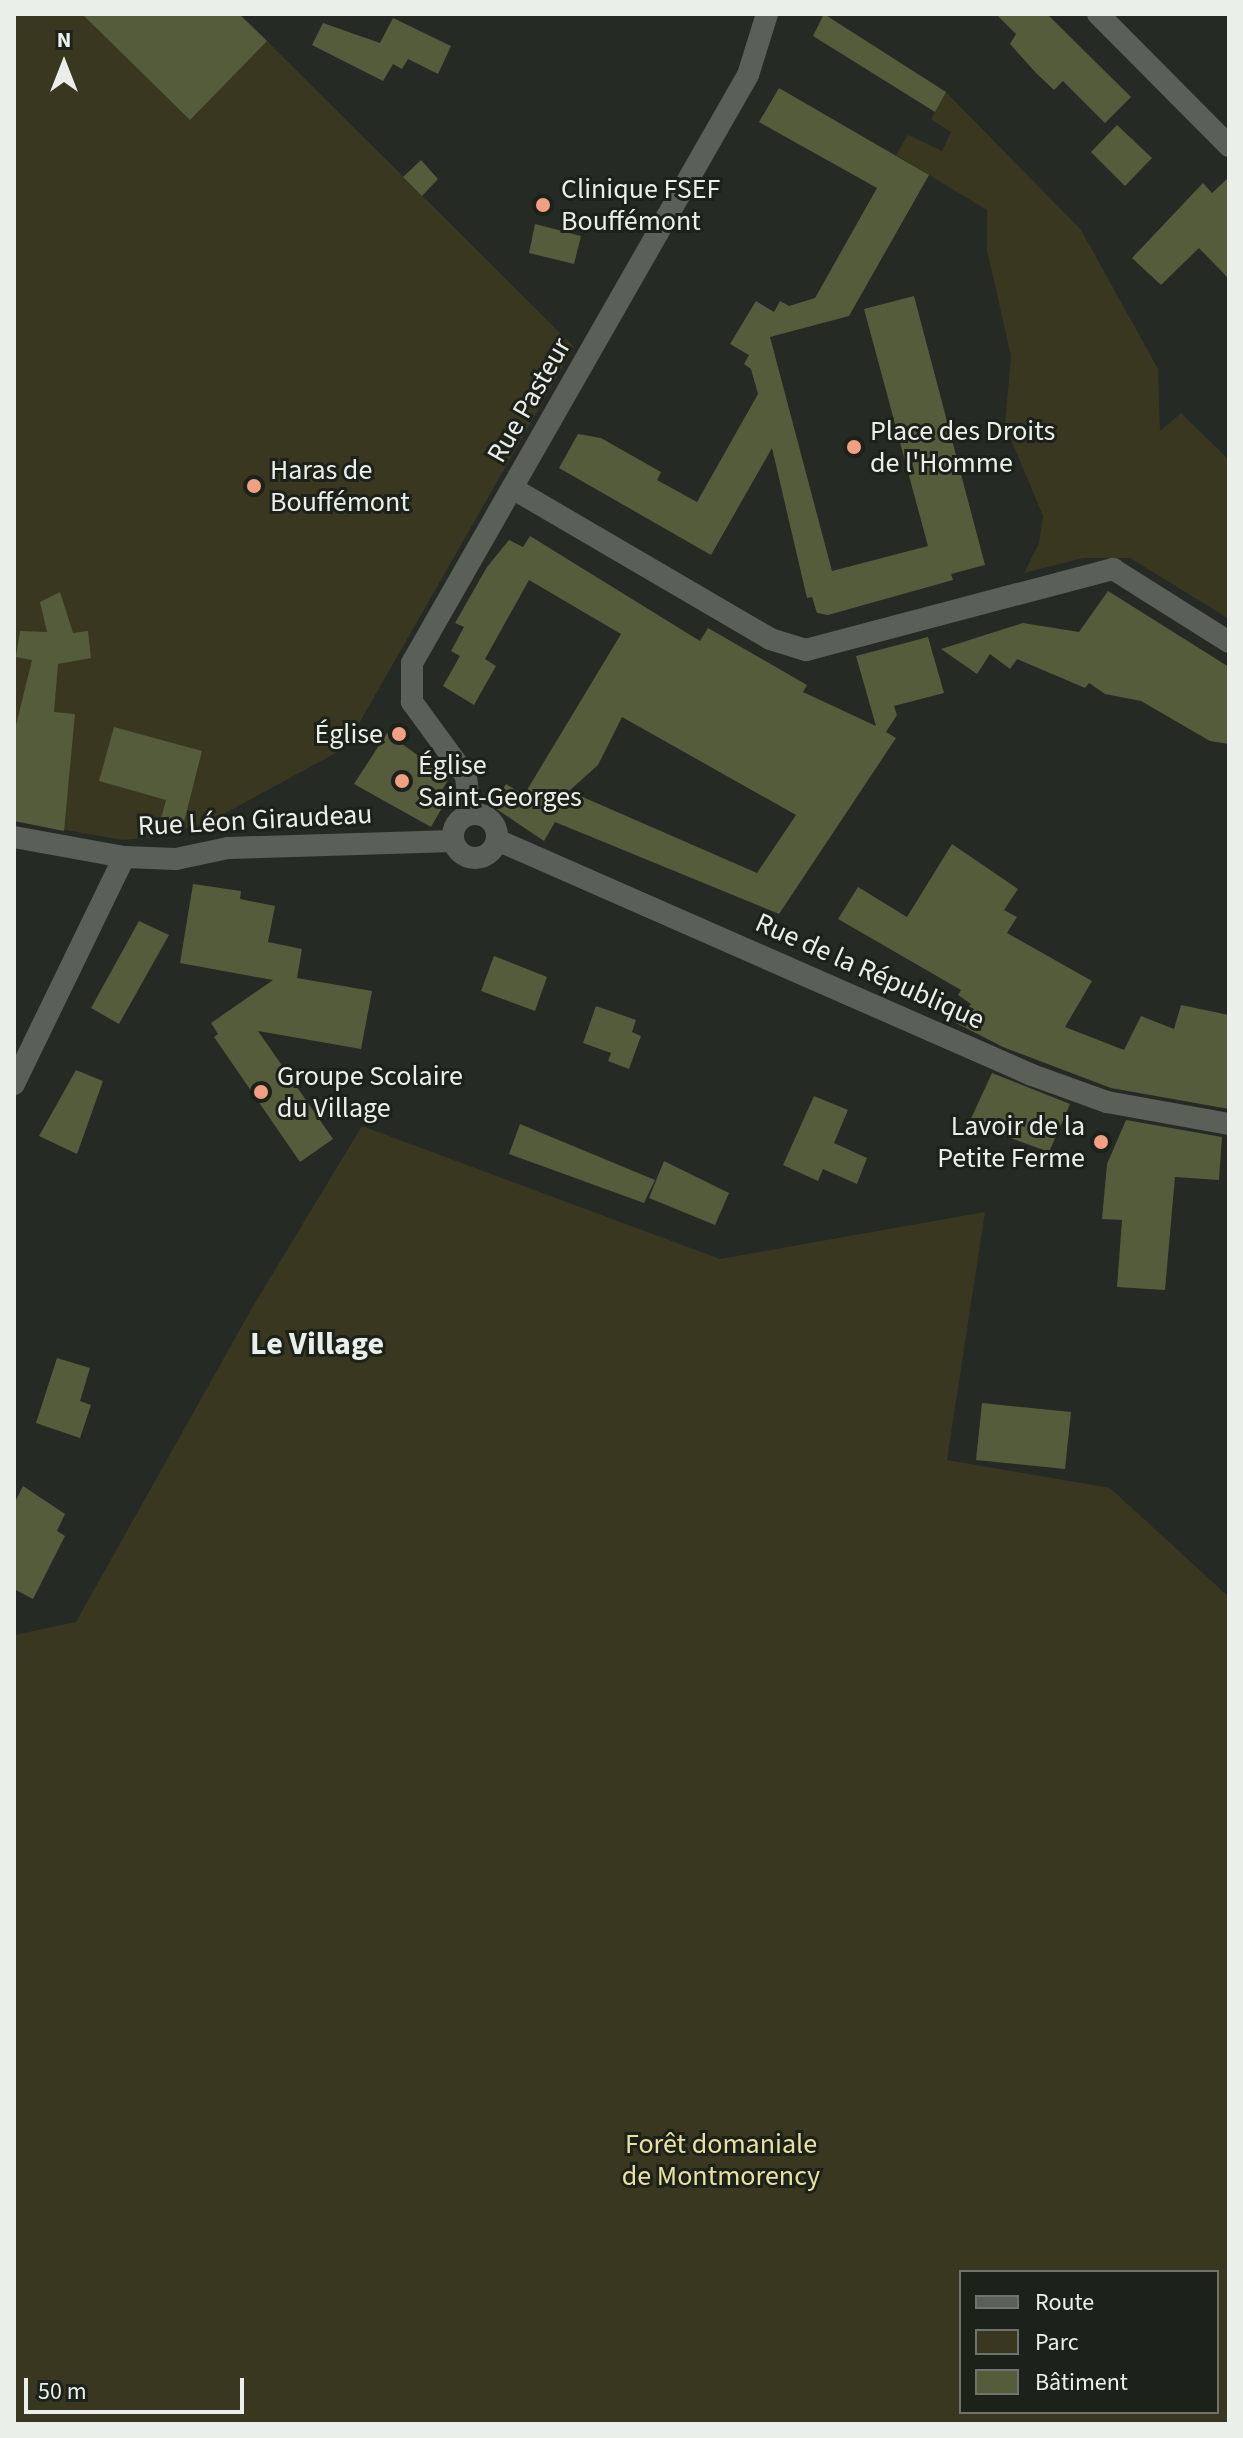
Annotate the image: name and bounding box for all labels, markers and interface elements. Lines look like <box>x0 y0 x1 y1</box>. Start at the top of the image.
north arrow <box>24 24 104 104</box>
text: N <box>57 24 71 56</box>
place label: Clinique FSEF Bouffémont <box>561 172 720 238</box>
marker: Clinique FSEF Bouffémont <box>532 194 554 216</box>
street label: Rue Pasteur <box>480 332 578 468</box>
place label: Place des Droits de l'Homme <box>870 414 1055 480</box>
marker: Place des Droits de l'Homme <box>845 438 863 456</box>
place label: Haras de Bouffémont <box>270 453 410 519</box>
marker: Haras de Bouffémont <box>245 477 263 495</box>
place label: Église <box>314 717 383 751</box>
marker: Église <box>390 725 408 743</box>
place label: Église Saint-Georges <box>418 748 582 814</box>
marker: Église Saint-Georges <box>393 772 411 790</box>
street label: Rue Léon Giraudeau <box>137 797 373 843</box>
street label: Rue de la République <box>750 905 990 1037</box>
place label: Groupe Scolaire du Village <box>277 1059 463 1125</box>
marker: Groupe Scolaire du Village <box>252 1083 270 1101</box>
place label: Lavoir de la Petite Ferme <box>937 1109 1085 1175</box>
marker: Lavoir de la Petite Ferme <box>1092 1133 1110 1151</box>
district label: Le Village <box>250 1325 384 1363</box>
park label: Forêt domaniale de Montmorency <box>622 2127 820 2193</box>
legend <box>959 2270 1219 2414</box>
text: Route <box>1035 2285 1094 2320</box>
text: Parc <box>1035 2325 1079 2360</box>
scale bar <box>28 2362 248 2412</box>
text: Bâtiment <box>1035 2365 1128 2400</box>
text: 50 m <box>38 2374 87 2409</box>

